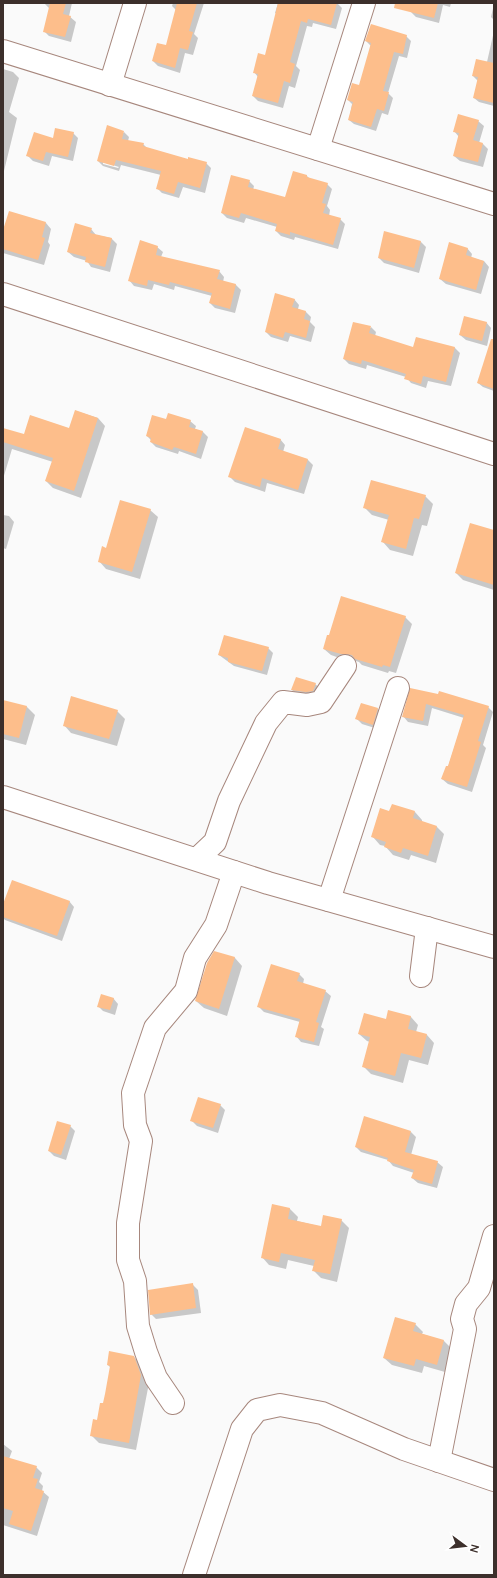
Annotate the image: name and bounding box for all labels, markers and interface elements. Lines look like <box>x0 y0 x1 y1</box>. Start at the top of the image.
north arrow <box>445 1526 485 1566</box>
text: N <box>467 1543 483 1555</box>

